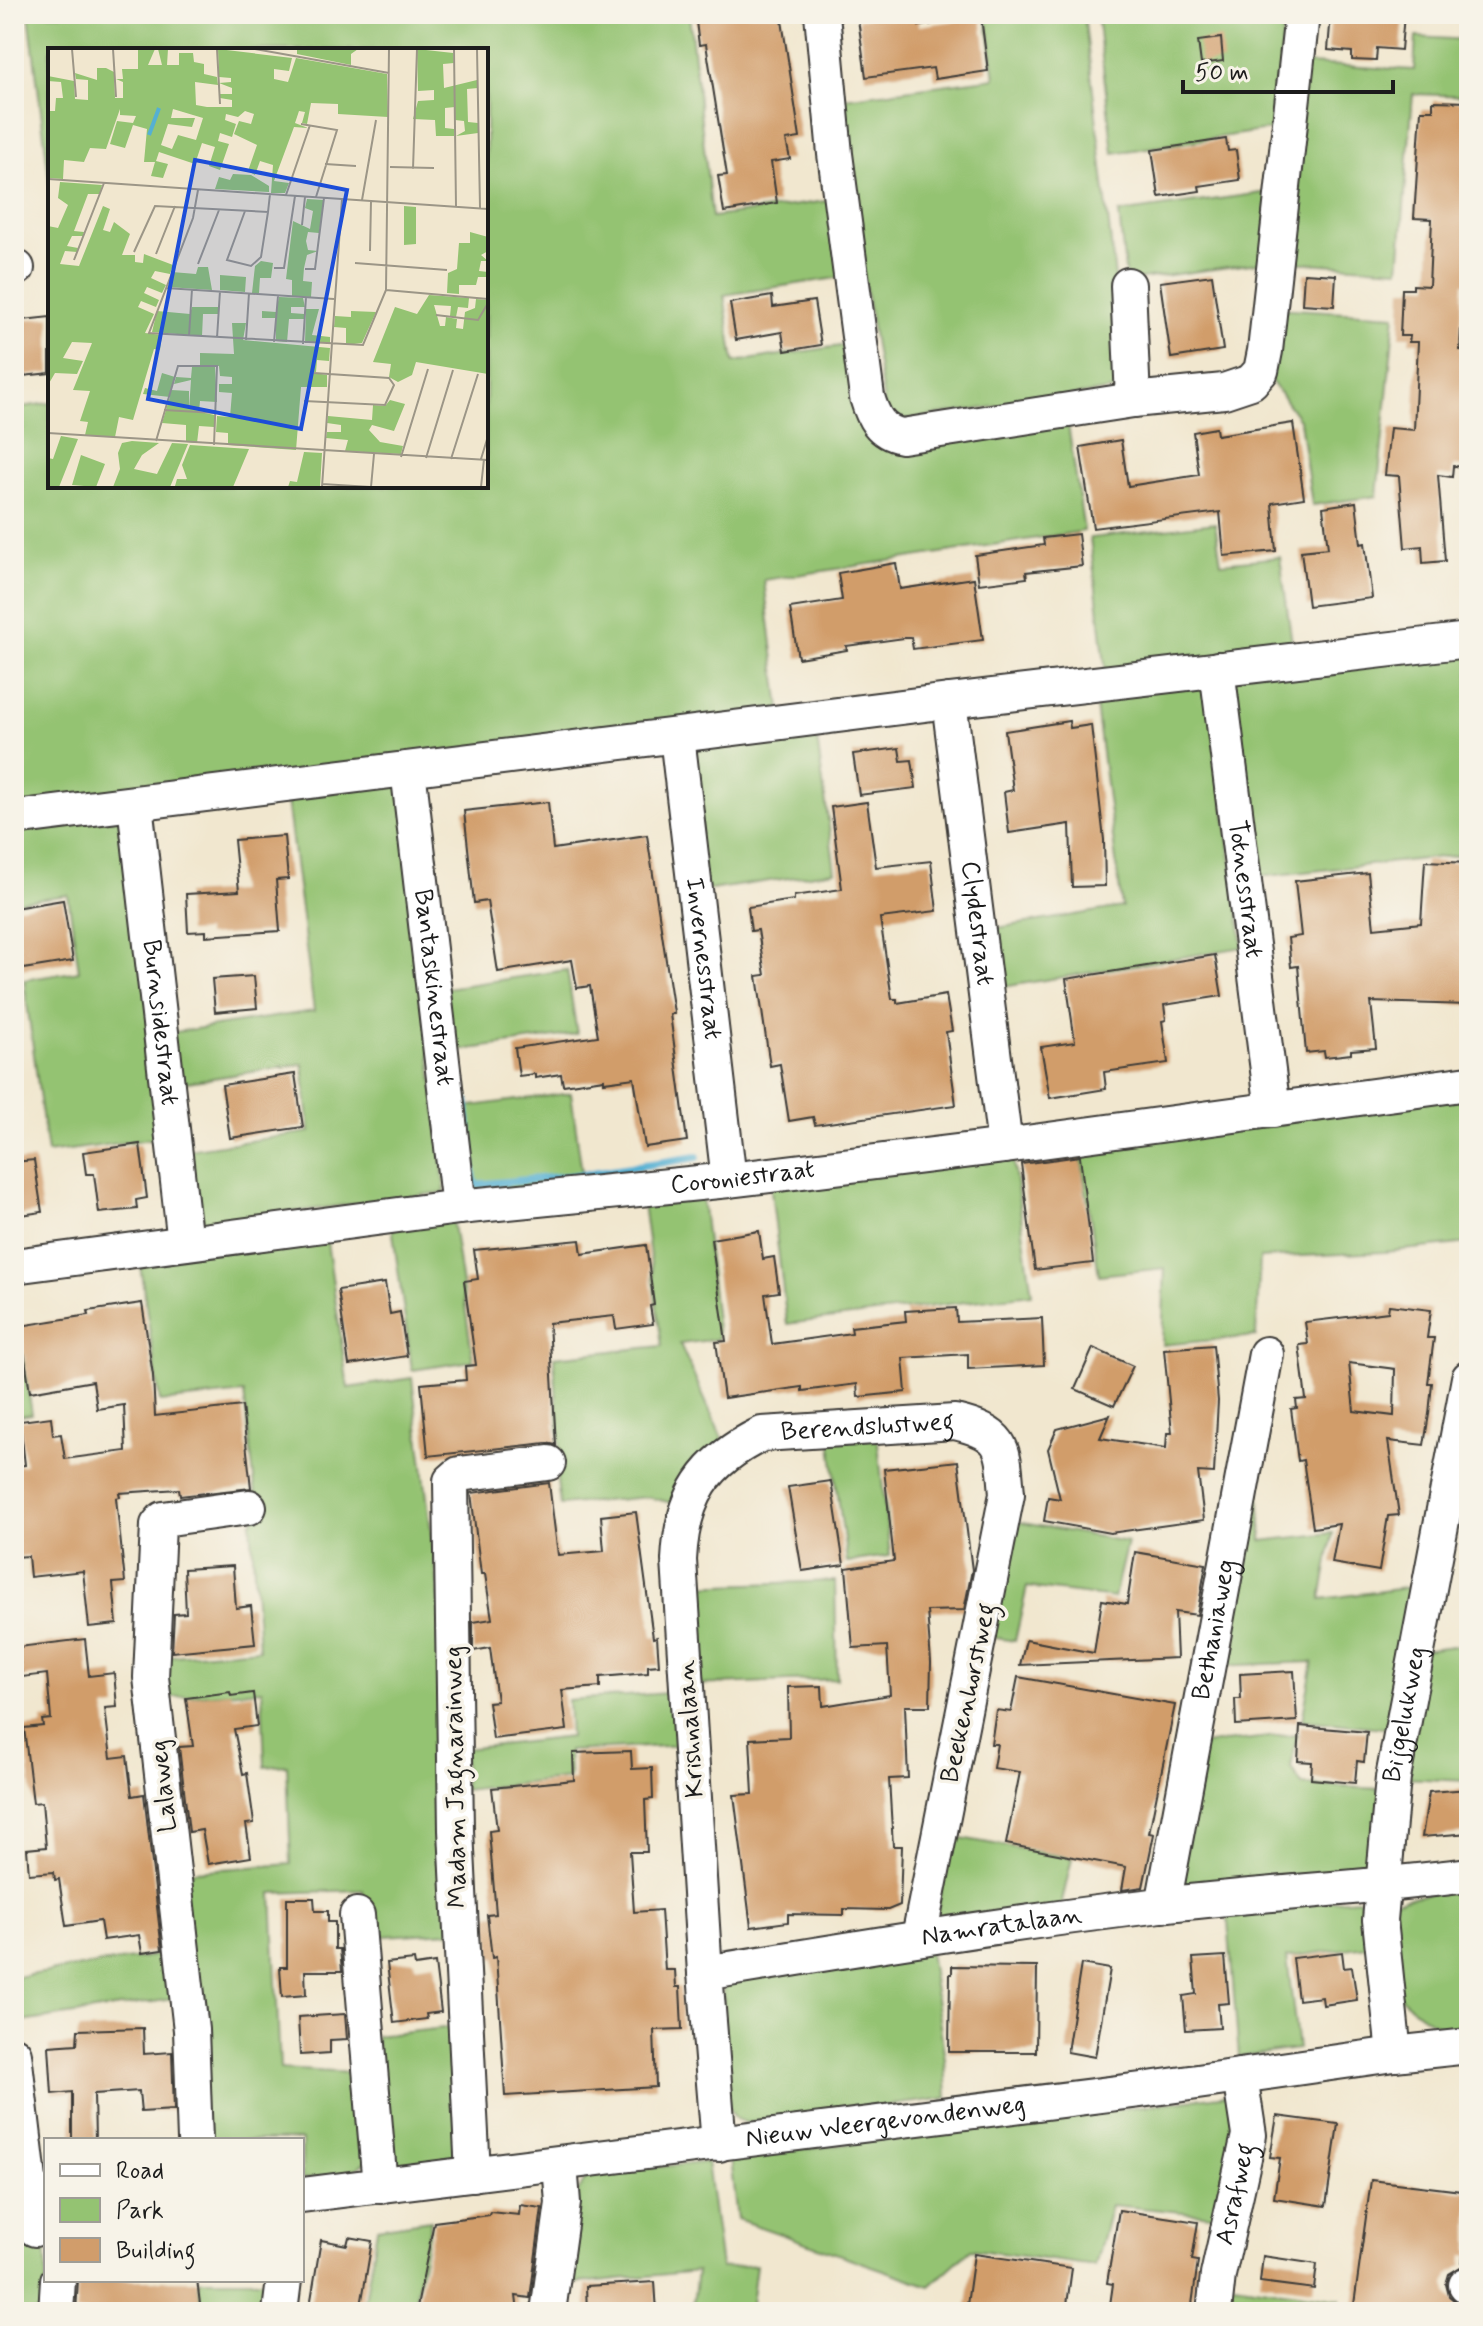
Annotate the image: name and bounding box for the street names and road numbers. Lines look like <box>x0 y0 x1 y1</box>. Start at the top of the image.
street label: Totnesstraat <box>1219 818 1271 960</box>
street label: Clydestraat <box>952 859 1002 988</box>
street label: Invernesstraat <box>677 875 729 1042</box>
street label: Bantaskinestraat <box>405 887 462 1088</box>
street label: Burnsidestraat <box>134 938 186 1107</box>
street label: Coroniestraat <box>669 1153 817 1203</box>
street label: Berendslustweg <box>780 1405 955 1450</box>
street label: Bethaniaweg <box>1185 1557 1246 1703</box>
street label: Beekenhorstweg <box>933 1600 1008 1787</box>
street label: Bijgelukweg <box>1376 1644 1435 1785</box>
street label: Madam Jagnarainweg <box>437 1646 478 1908</box>
street label: Krishnalaan <box>669 1659 713 1799</box>
street label: Lalaweg <box>142 1738 186 1834</box>
street label: Namratalaan <box>919 1898 1084 1955</box>
street label: Nieuw Weergevondenweg <box>744 2088 1027 2156</box>
street label: Asrafweg <box>1208 2140 1267 2248</box>

